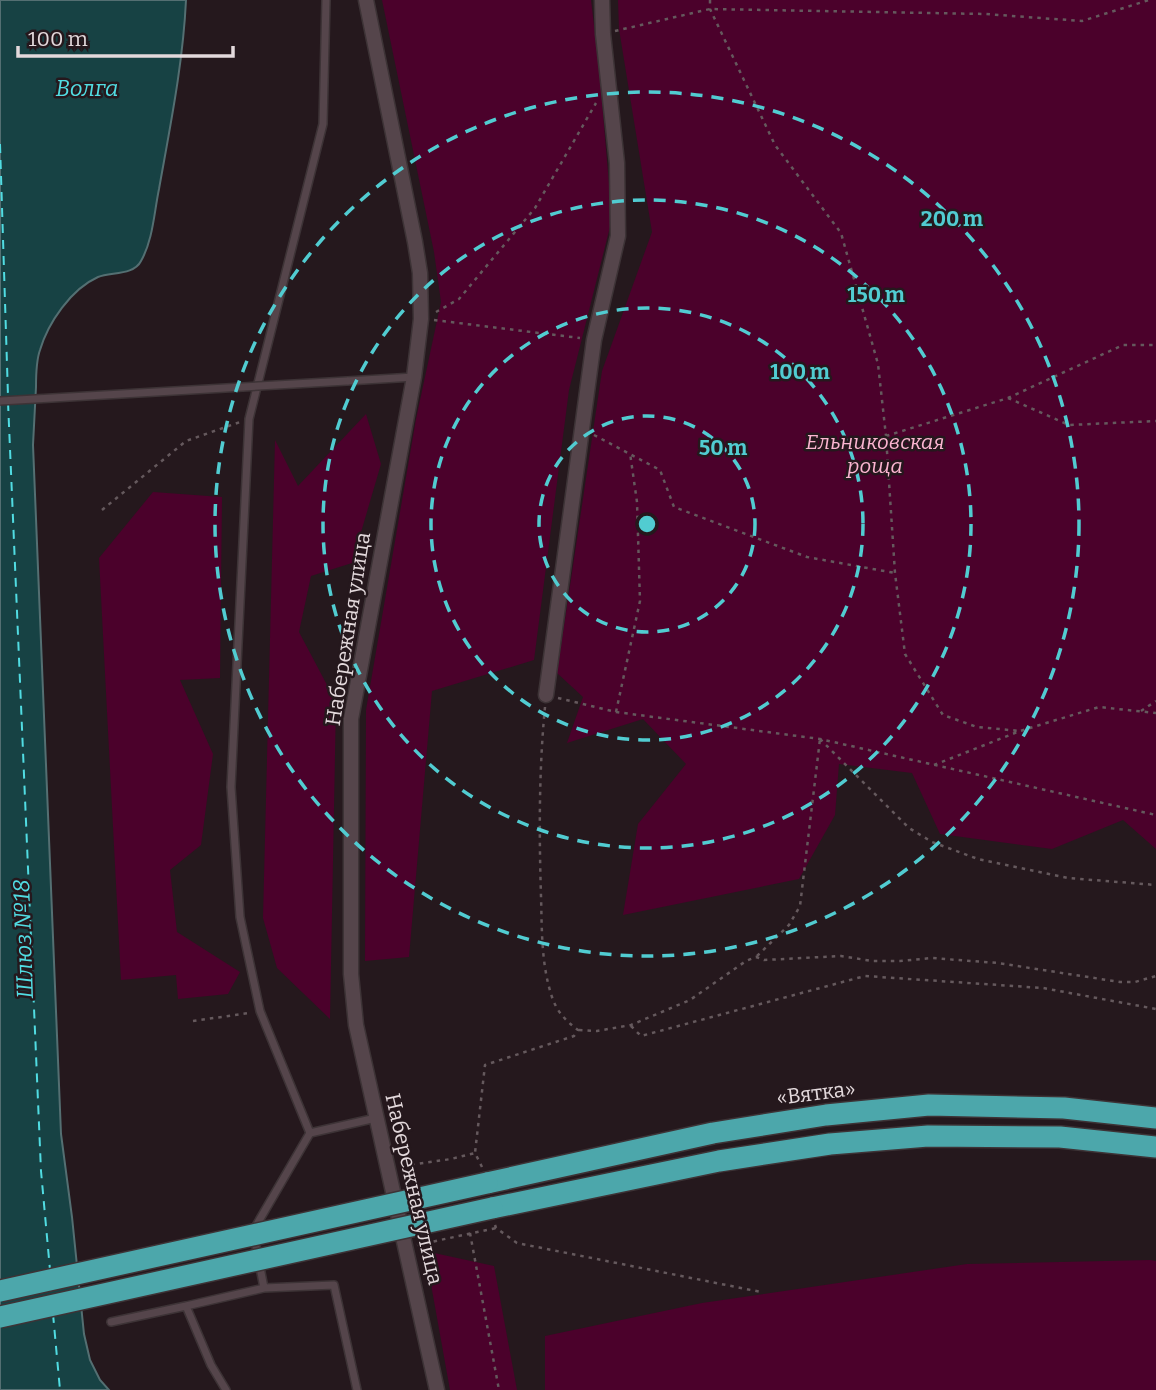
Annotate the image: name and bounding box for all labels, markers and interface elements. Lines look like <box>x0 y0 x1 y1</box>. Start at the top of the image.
scale bar <box>18 14 233 58</box>
text: 100 m <box>28 26 88 52</box>
water label: Волга <box>55 74 119 102</box>
text: 200 m <box>921 206 983 232</box>
text: 150 m <box>847 282 905 308</box>
text: 100 m <box>770 359 830 385</box>
park label: Ельниковская роща <box>806 429 944 479</box>
text: 50 m <box>699 435 747 461</box>
centre of rings <box>635 512 659 536</box>
street label: Набережная улица <box>320 530 376 728</box>
water label: Шлюз №18 <box>7 879 39 999</box>
street label: «Вятка» <box>775 1075 857 1111</box>
street label: Набережная улица <box>379 1091 449 1288</box>

